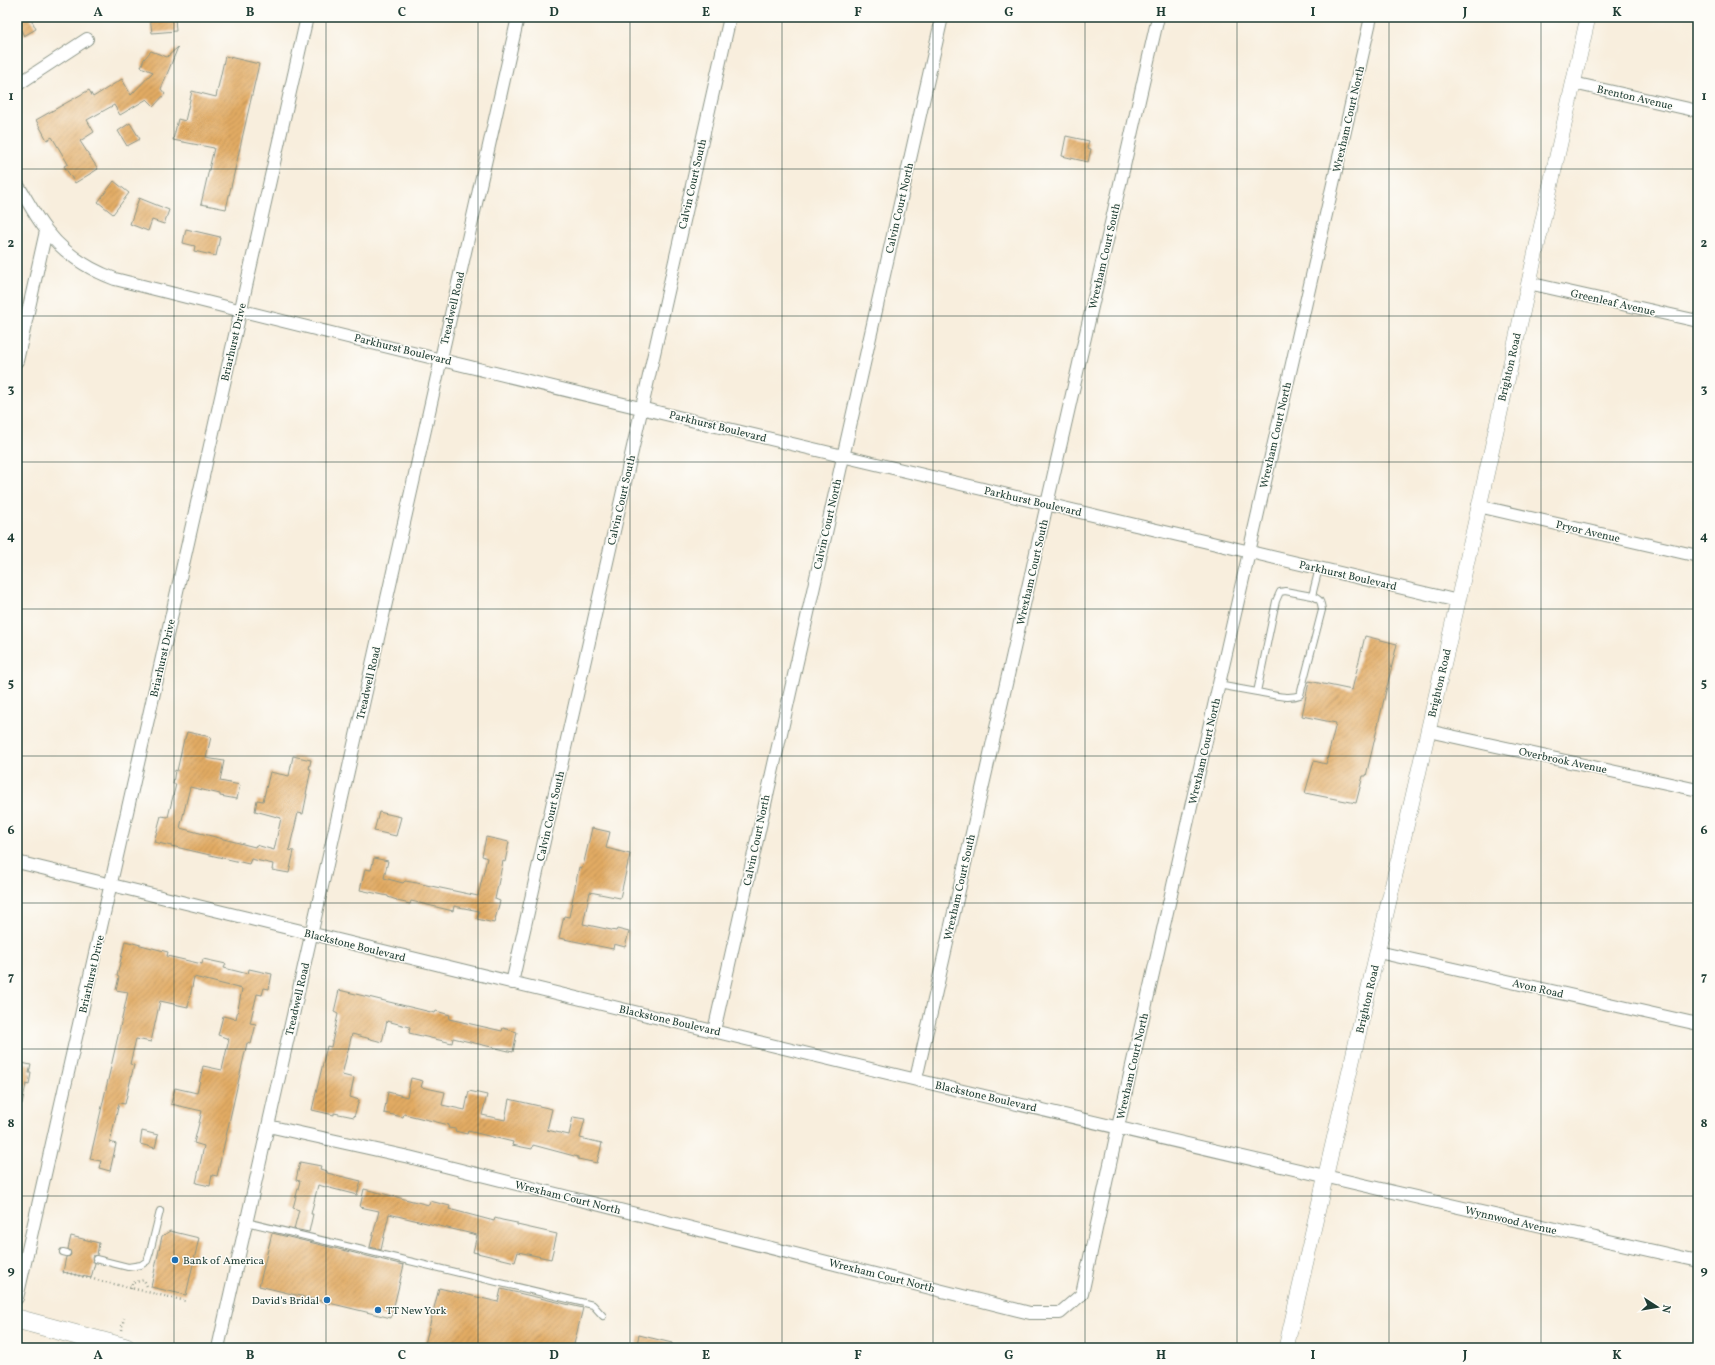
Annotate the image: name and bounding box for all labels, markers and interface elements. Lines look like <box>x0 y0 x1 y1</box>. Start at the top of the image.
text: A <box>93 4 103 22</box>
text: B <box>246 4 255 22</box>
text: C <box>398 4 406 22</box>
text: D <box>549 4 559 22</box>
text: E <box>702 4 710 22</box>
text: F <box>854 4 862 22</box>
text: G <box>1004 4 1014 22</box>
text: H <box>1156 4 1166 22</box>
text: I <box>1311 4 1316 22</box>
text: J <box>1462 4 1468 22</box>
text: K <box>1612 4 1622 22</box>
street label: Wrexham Court North <box>1330 64 1369 174</box>
street label: Brenton Avenue <box>1595 82 1674 114</box>
text: 1 <box>8 88 14 106</box>
text: 1 <box>1701 88 1707 106</box>
street label: Calvin Court South <box>676 137 711 231</box>
street label: Calvin Court North <box>883 161 918 255</box>
street label: Wrexham Court South <box>1086 201 1125 311</box>
text: 2 <box>8 235 15 253</box>
text: 2 <box>1701 235 1708 253</box>
street label: Treadwell Road <box>438 270 469 346</box>
street label: Greenleaf Avenue <box>1569 286 1657 321</box>
street label: Briarhurst Drive <box>218 302 251 383</box>
street label: Parkhurst Boulevard <box>352 331 453 370</box>
street label: Brighton Road <box>1495 331 1526 403</box>
street label: Wrexham Court North <box>1257 380 1296 490</box>
text: 3 <box>8 381 15 399</box>
text: 3 <box>1701 381 1708 399</box>
street label: Parkhurst Boulevard <box>667 408 768 447</box>
street label: Calvin Court South <box>605 453 640 547</box>
street label: Calvin Court North <box>811 477 846 571</box>
street label: Parkhurst Boulevard <box>982 484 1083 521</box>
street label: Wrexham Court South <box>1014 517 1053 627</box>
street label: Pryor Avenue <box>1554 518 1621 547</box>
text: 4 <box>7 528 15 546</box>
text: 4 <box>1700 528 1708 546</box>
street label: Parkhurst Boulevard <box>1297 558 1398 595</box>
street label: Briarhurst Drive <box>147 618 180 699</box>
street label: Treadwell Road <box>354 645 385 721</box>
street label: Brighton Road <box>1425 647 1456 719</box>
text: 5 <box>8 675 14 693</box>
text: 5 <box>1701 675 1707 693</box>
street label: Wrexham Court North <box>1186 696 1225 806</box>
street label: Overbrook Avenue <box>1517 745 1608 778</box>
street label: Calvin Court South <box>534 769 569 863</box>
street label: Calvin Court North <box>740 793 775 887</box>
text: 6 <box>7 822 15 840</box>
text: 6 <box>1700 822 1708 840</box>
street label: Wrexham Court South <box>941 832 980 942</box>
street label: Blackstone Boulevard <box>302 927 407 966</box>
street label: Briarhurst Drive <box>76 934 109 1015</box>
street label: Treadwell Road <box>283 961 314 1037</box>
street label: Brighton Road <box>1353 963 1384 1035</box>
text: 7 <box>8 969 14 987</box>
text: 7 <box>1701 969 1707 987</box>
street label: Avon Road <box>1511 976 1565 1003</box>
street label: Blackstone Boulevard <box>617 1002 722 1040</box>
street label: Wrexham Court North <box>1114 1011 1153 1121</box>
street label: Blackstone Boulevard <box>933 1078 1038 1116</box>
text: 8 <box>7 1115 15 1133</box>
text: 8 <box>1700 1115 1708 1133</box>
street label: Wrexham Court North <box>513 1178 623 1219</box>
street label: Wynnwood Avenue <box>1463 1204 1558 1239</box>
place label: Bank of America <box>183 1254 265 1269</box>
marker: Bank of America <box>170 1255 180 1265</box>
street label: Wrexham Court North <box>827 1256 937 1297</box>
text: 9 <box>7 1262 15 1280</box>
text: 9 <box>1700 1262 1708 1280</box>
north arrow <box>1637 1287 1677 1327</box>
place label: David's Bridal <box>252 1294 319 1309</box>
marker: David's Bridal <box>322 1295 332 1305</box>
text: N <box>1657 1303 1673 1314</box>
place label: TT New York <box>386 1304 446 1319</box>
marker: TT New York <box>373 1305 383 1315</box>
text: A <box>93 1347 103 1365</box>
text: B <box>246 1347 255 1365</box>
text: C <box>398 1347 406 1365</box>
text: D <box>549 1347 559 1365</box>
text: E <box>702 1347 710 1365</box>
text: F <box>854 1347 862 1365</box>
text: G <box>1004 1347 1014 1365</box>
text: H <box>1156 1347 1166 1365</box>
text: I <box>1311 1347 1316 1365</box>
text: J <box>1462 1347 1468 1365</box>
text: K <box>1612 1347 1622 1365</box>

